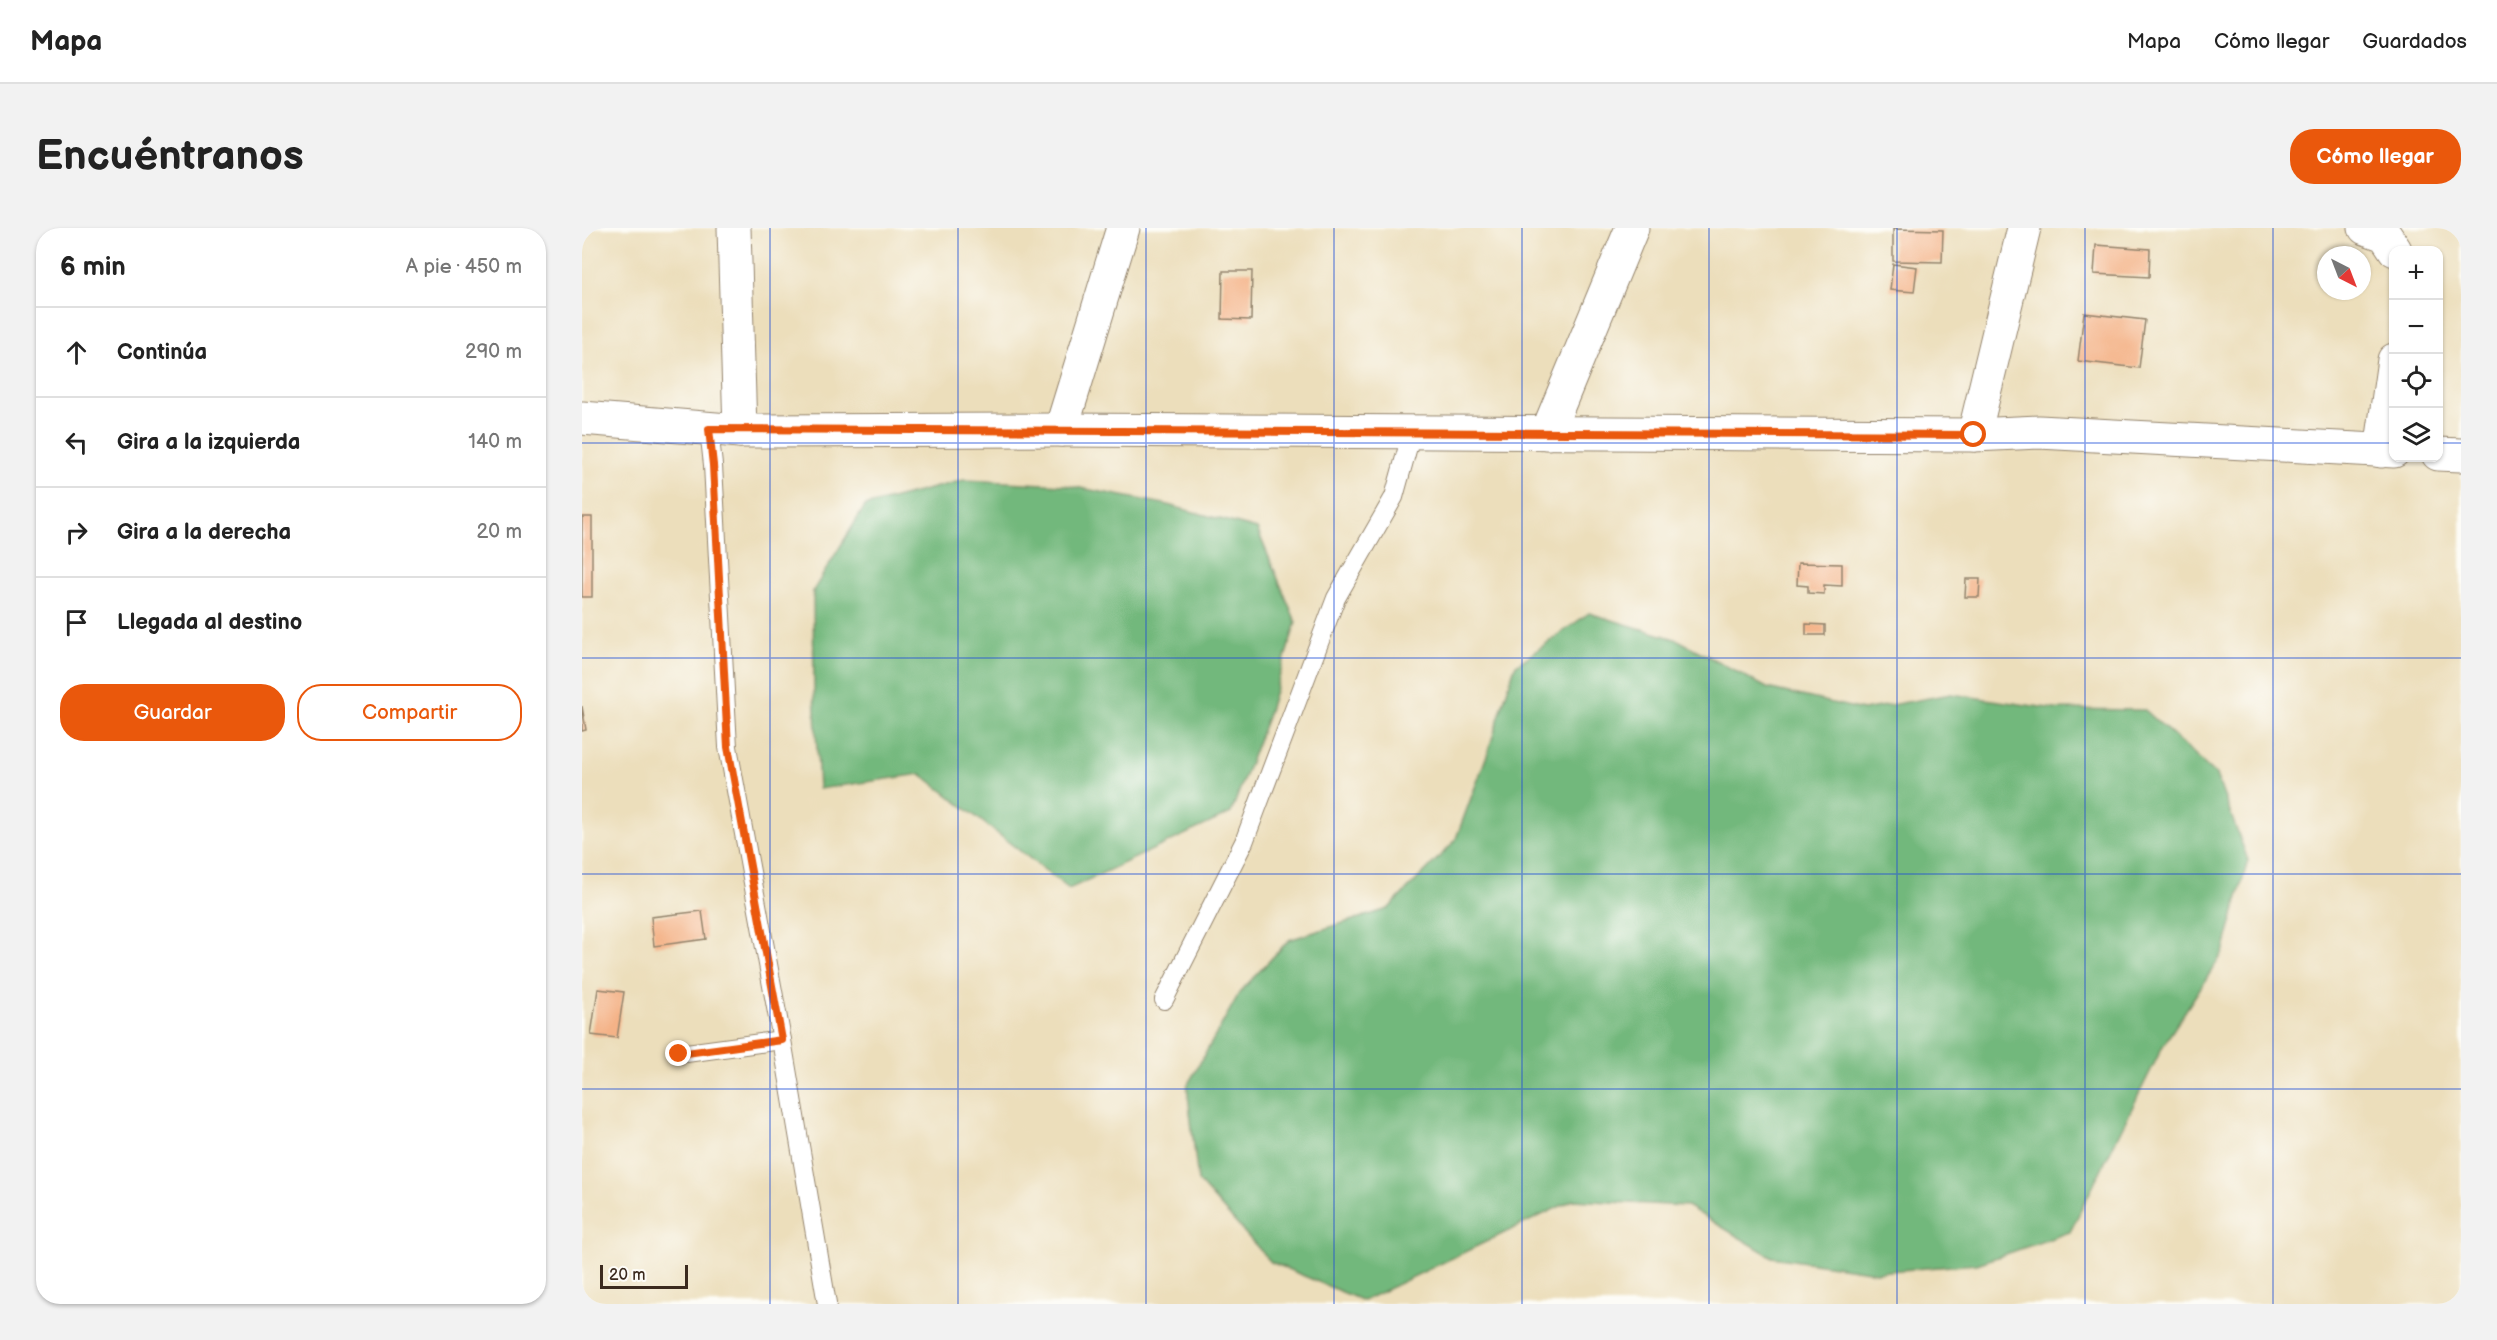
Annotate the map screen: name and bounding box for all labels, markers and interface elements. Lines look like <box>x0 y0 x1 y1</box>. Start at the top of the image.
text: Mapa <box>30 25 102 58</box>
text: Mapa <box>2127 29 2181 54</box>
text: Cómo llegar <box>2214 29 2329 54</box>
text: Guardados <box>2362 29 2467 54</box>
button: Cómo llegar <box>2290 129 2461 184</box>
text: Encuéntranos <box>36 131 304 182</box>
north arrow <box>2317 246 2371 300</box>
map controls <box>2389 246 2443 462</box>
button: + <box>2389 246 2443 300</box>
text: 6 min <box>60 252 126 283</box>
text: A pie · 450 m <box>406 255 522 279</box>
button: − <box>2389 300 2443 354</box>
icon: ahead <box>60 336 93 369</box>
text: Continúa <box>117 339 207 366</box>
text: 290 m <box>465 340 522 364</box>
button: locate <box>2389 354 2443 408</box>
button: layers <box>2389 408 2443 462</box>
route start <box>1960 421 1986 447</box>
icon: left <box>60 426 93 459</box>
text: Gira a la izquierda <box>117 429 301 456</box>
text: 140 m <box>468 430 522 454</box>
icon: right <box>60 516 93 549</box>
text: Gira a la derecha <box>117 519 291 546</box>
text: 20 m <box>477 520 522 544</box>
icon: arrive <box>60 606 93 639</box>
text: Llegada al destino <box>117 609 302 636</box>
button: Guardar <box>60 684 285 741</box>
button: Compartir <box>297 684 522 741</box>
route end <box>665 1040 691 1066</box>
scale bar <box>600 1262 688 1290</box>
text: 20 m <box>609 1266 645 1285</box>

